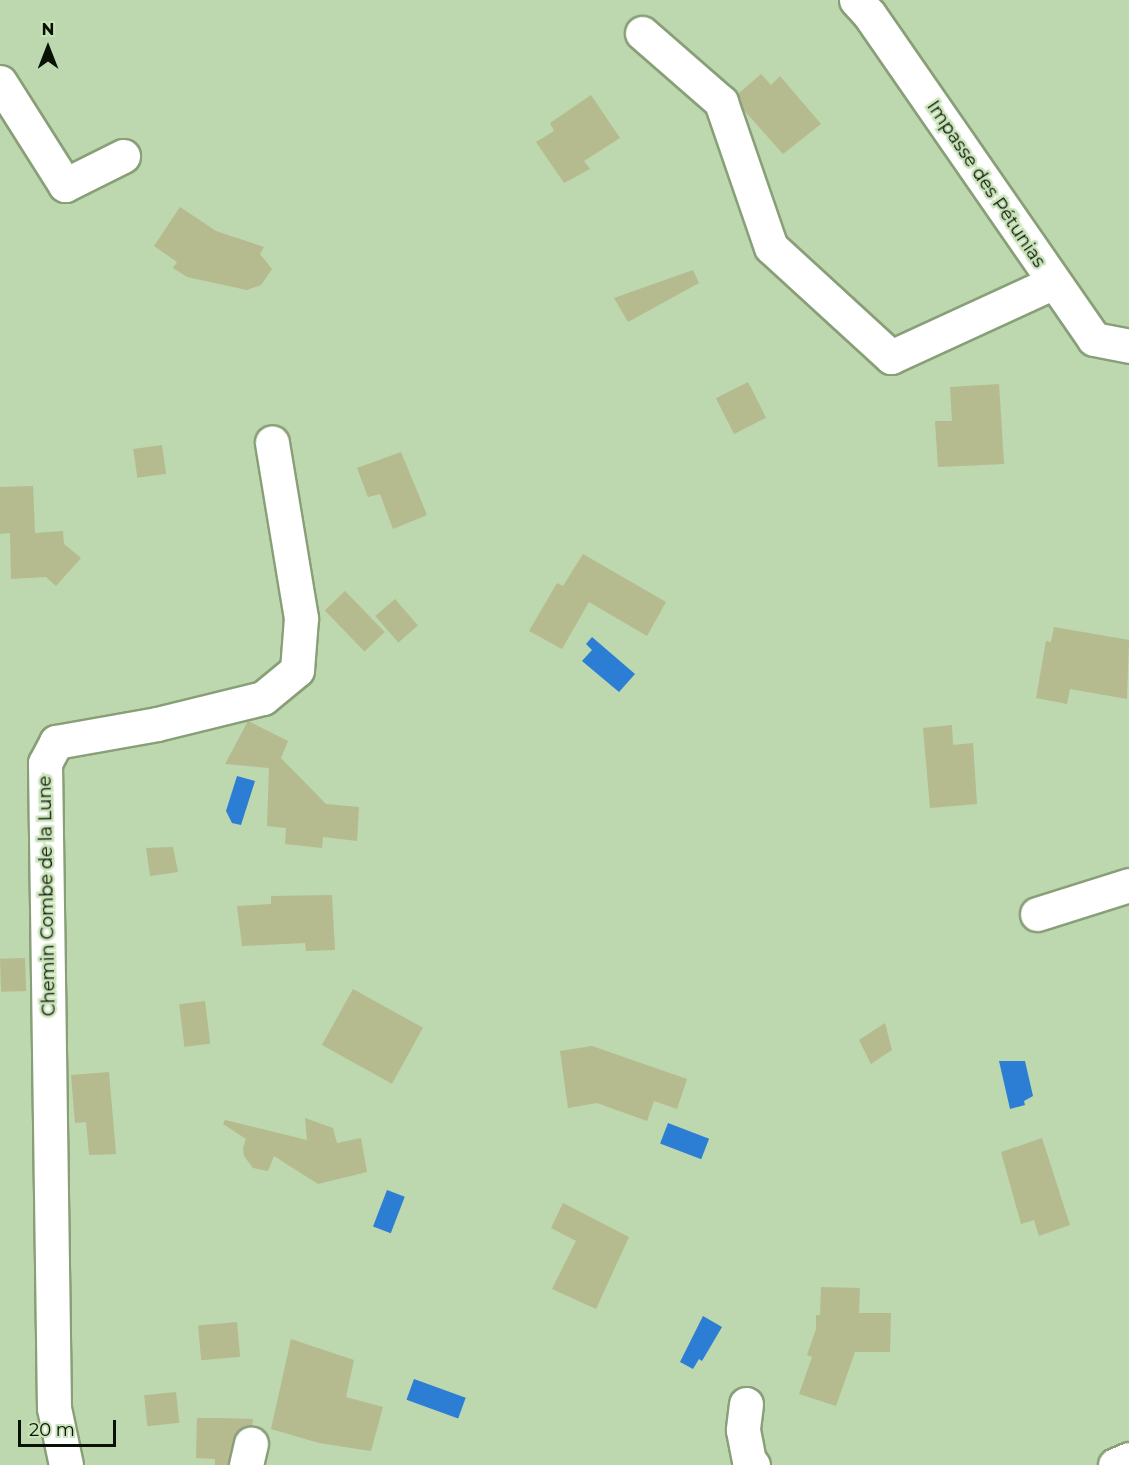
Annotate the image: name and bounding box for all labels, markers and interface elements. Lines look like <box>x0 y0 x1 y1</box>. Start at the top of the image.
north arrow <box>18 18 78 78</box>
text: N <box>42 20 54 39</box>
street label: Impasse des Pétunias <box>922 97 1050 271</box>
street label: Chemin Combe de la Lune <box>34 775 60 1017</box>
scale bar <box>21 1408 118 1446</box>
text: 20 m <box>29 1419 75 1441</box>

